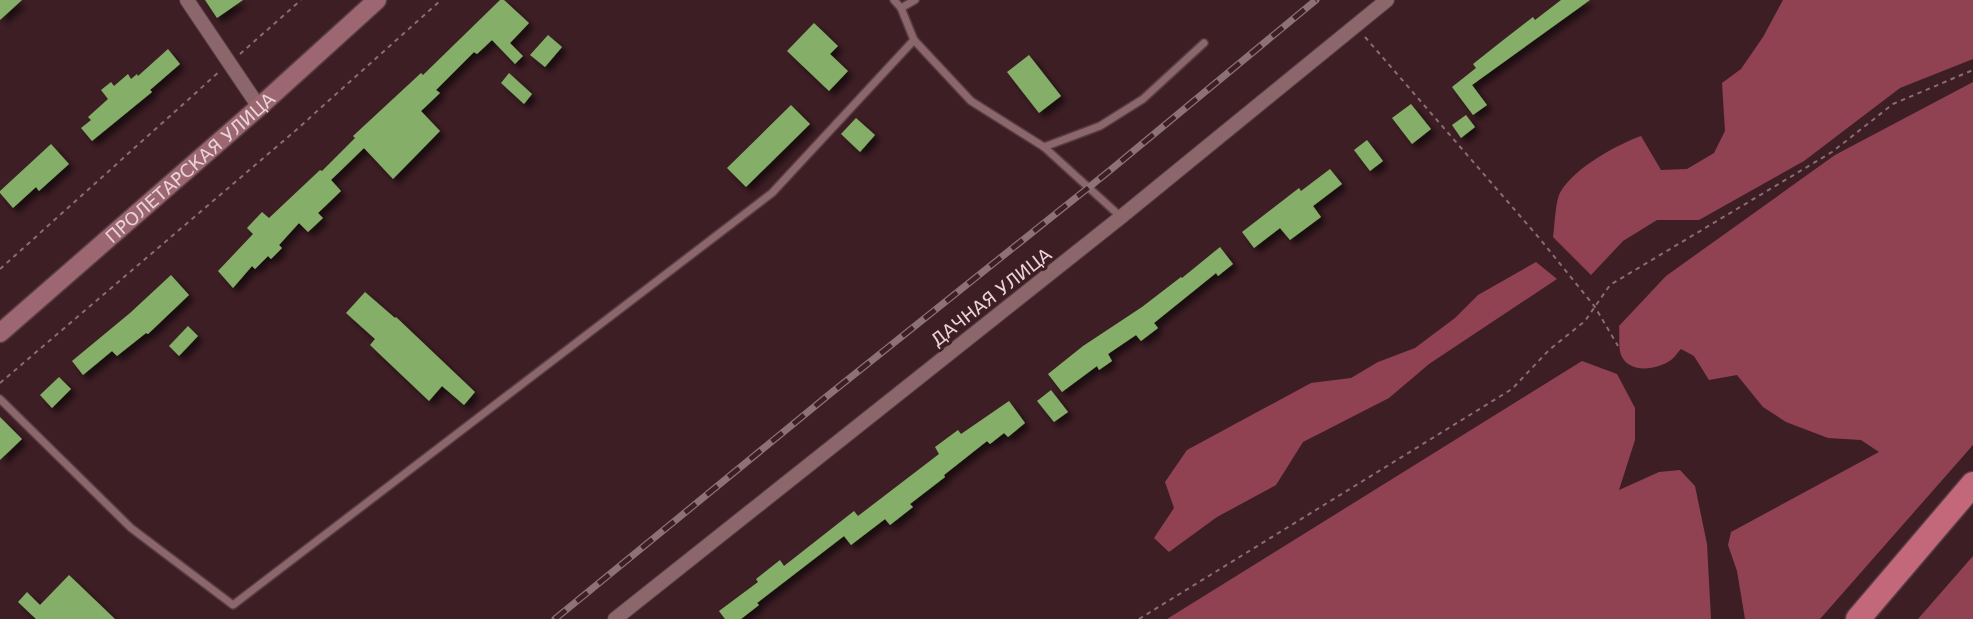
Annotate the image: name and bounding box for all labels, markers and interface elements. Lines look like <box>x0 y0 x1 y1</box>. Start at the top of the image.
street label: ПРОЛЕТАРСКАЯ УЛИЦА <box>101 87 279 247</box>
street label: ДАЧНАЯ УЛИЦА <box>927 243 1056 351</box>

